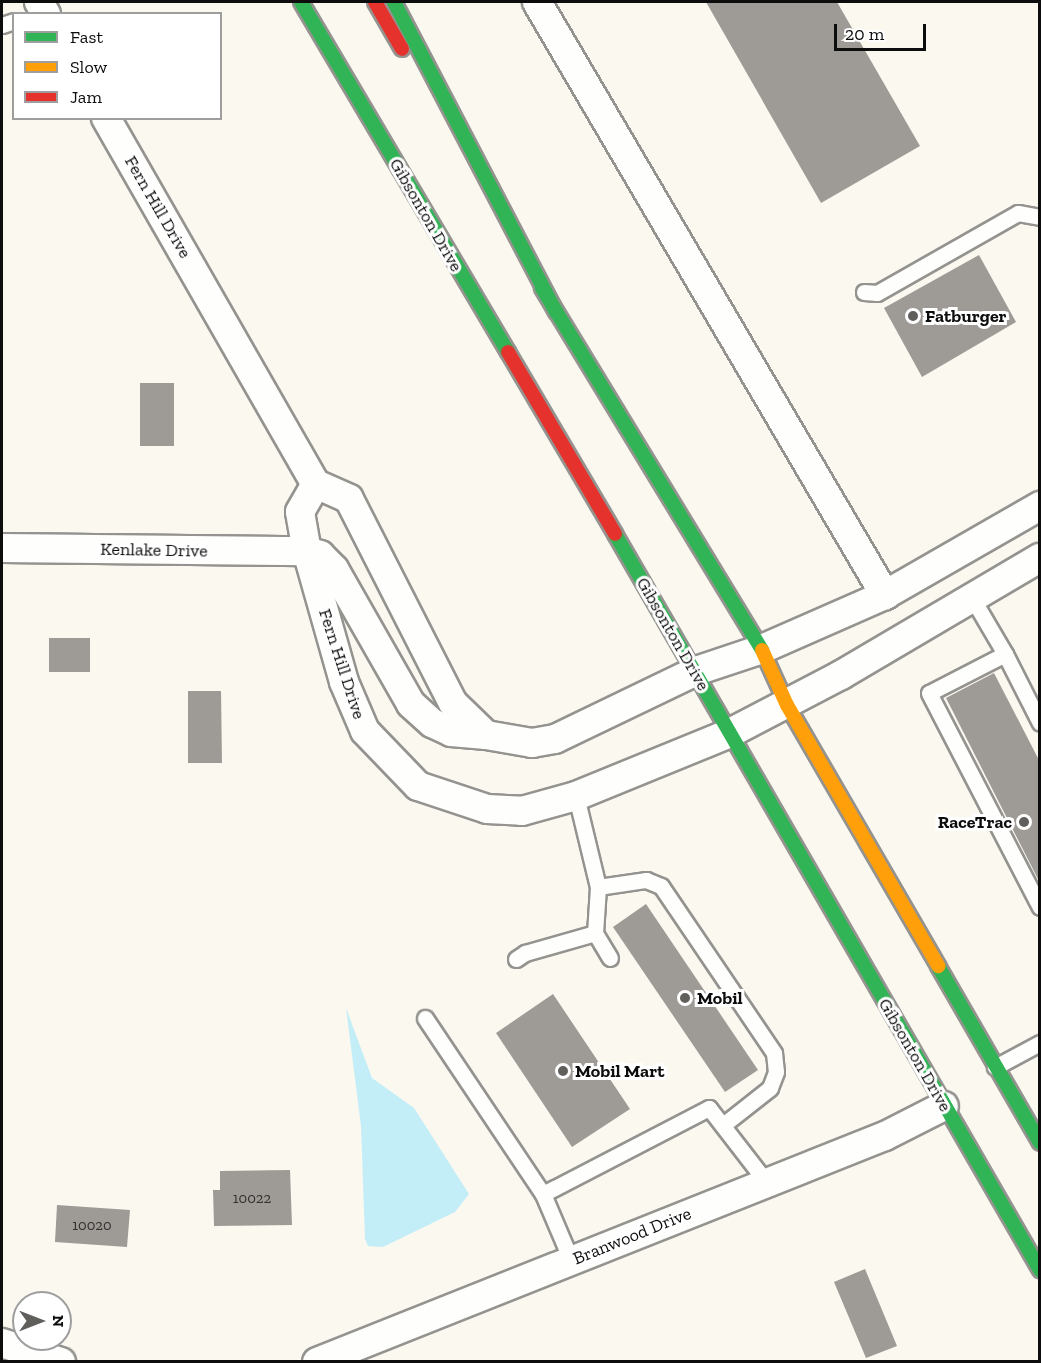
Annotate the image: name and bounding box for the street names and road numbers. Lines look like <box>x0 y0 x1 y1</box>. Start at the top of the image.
street label: Fern Hill Drive <box>120 152 196 262</box>
street label: Gibsonton Drive <box>385 155 467 275</box>
street label: Kenlake Drive <box>100 538 208 562</box>
street label: Gibsonton Drive <box>632 574 714 694</box>
street label: Fern Hill Drive <box>314 606 370 722</box>
street label: Gibsonton Drive <box>874 995 956 1115</box>
street label: Branwood Drive <box>570 1202 694 1270</box>

